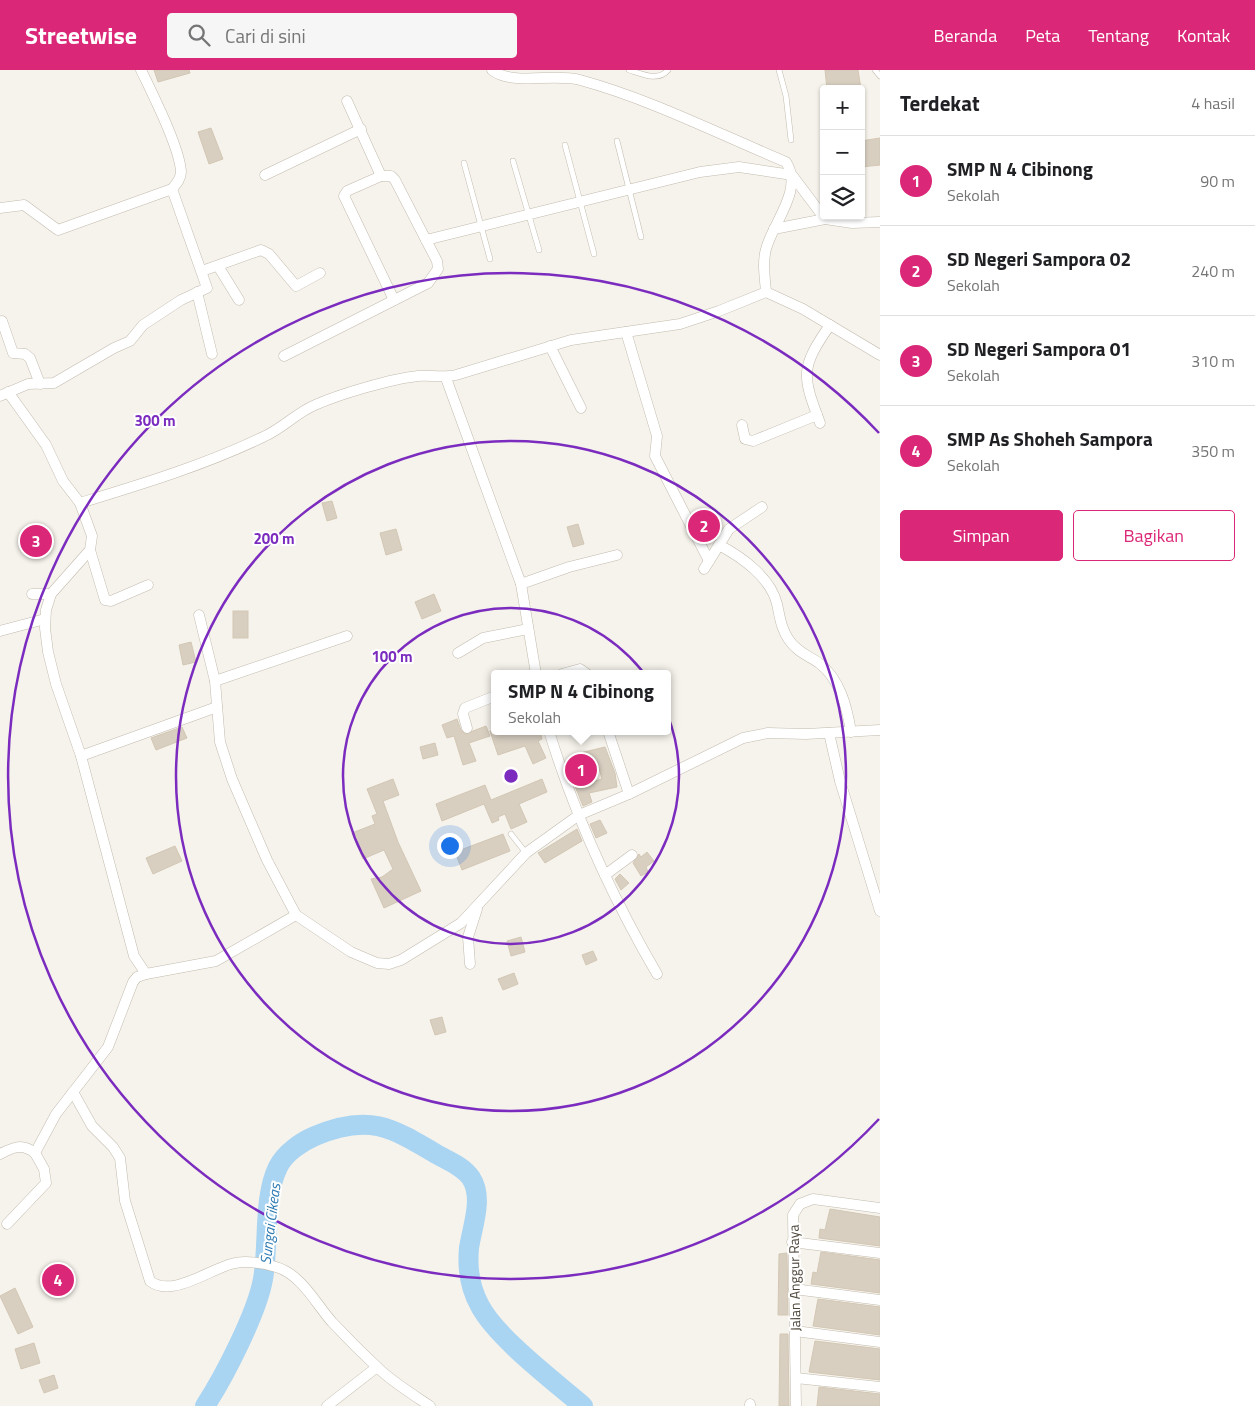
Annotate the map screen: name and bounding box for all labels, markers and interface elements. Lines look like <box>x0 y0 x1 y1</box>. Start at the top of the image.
search box <box>167 13 517 58</box>
text: Streetwise <box>25 17 137 53</box>
icon: search <box>185 21 213 49</box>
text: Cari di sini <box>225 21 306 50</box>
text: Beranda <box>934 22 997 49</box>
text: Peta <box>1025 22 1060 49</box>
text: Tentang <box>1088 22 1149 49</box>
text: Kontak <box>1177 22 1230 49</box>
map controls <box>820 85 865 220</box>
button: + <box>820 85 865 130</box>
text: Terdekat <box>900 87 980 119</box>
text: 4 hasil <box>1191 91 1235 115</box>
button: − <box>820 130 865 175</box>
text: SMP N 4 Cibinong <box>947 154 1093 183</box>
text: 1 <box>912 169 920 193</box>
text: 90 m <box>1200 169 1235 193</box>
button: layers <box>820 175 865 220</box>
text: Sekolah <box>947 183 1000 207</box>
text: SD Negeri Sampora 02 <box>947 244 1131 273</box>
text: 2 <box>912 259 920 283</box>
text: 240 m <box>1191 259 1235 283</box>
text: Sekolah <box>947 273 1000 297</box>
text: SD Negeri Sampora 01 <box>947 334 1131 363</box>
text: 3 <box>912 349 920 373</box>
text: 310 m <box>1191 349 1235 373</box>
text: Sekolah <box>947 363 1000 387</box>
text: 300 m <box>134 409 176 432</box>
text: SMP As Shoheh Sampora <box>947 424 1153 453</box>
text: 4 <box>912 439 920 463</box>
text: 350 m <box>1191 439 1235 463</box>
text: Sekolah <box>947 453 1000 477</box>
pin: 2 <box>688 507 720 545</box>
button: Simpan <box>900 510 1063 561</box>
button: Bagikan <box>1073 510 1235 561</box>
pin: 3 <box>20 522 52 560</box>
text: 200 m <box>253 527 295 550</box>
text: 100 m <box>371 645 413 668</box>
popup <box>491 670 671 735</box>
text: SMP N 4 Cibinong <box>508 676 654 705</box>
text: Sekolah <box>508 705 561 729</box>
pin: 1 <box>565 751 597 789</box>
centre of rings <box>502 767 520 785</box>
your location <box>437 833 463 859</box>
water label: Sungai Cikeas <box>254 1181 287 1266</box>
street label: Jalan Anggur Raya <box>783 1224 805 1332</box>
pin: 4 <box>42 1261 74 1299</box>

